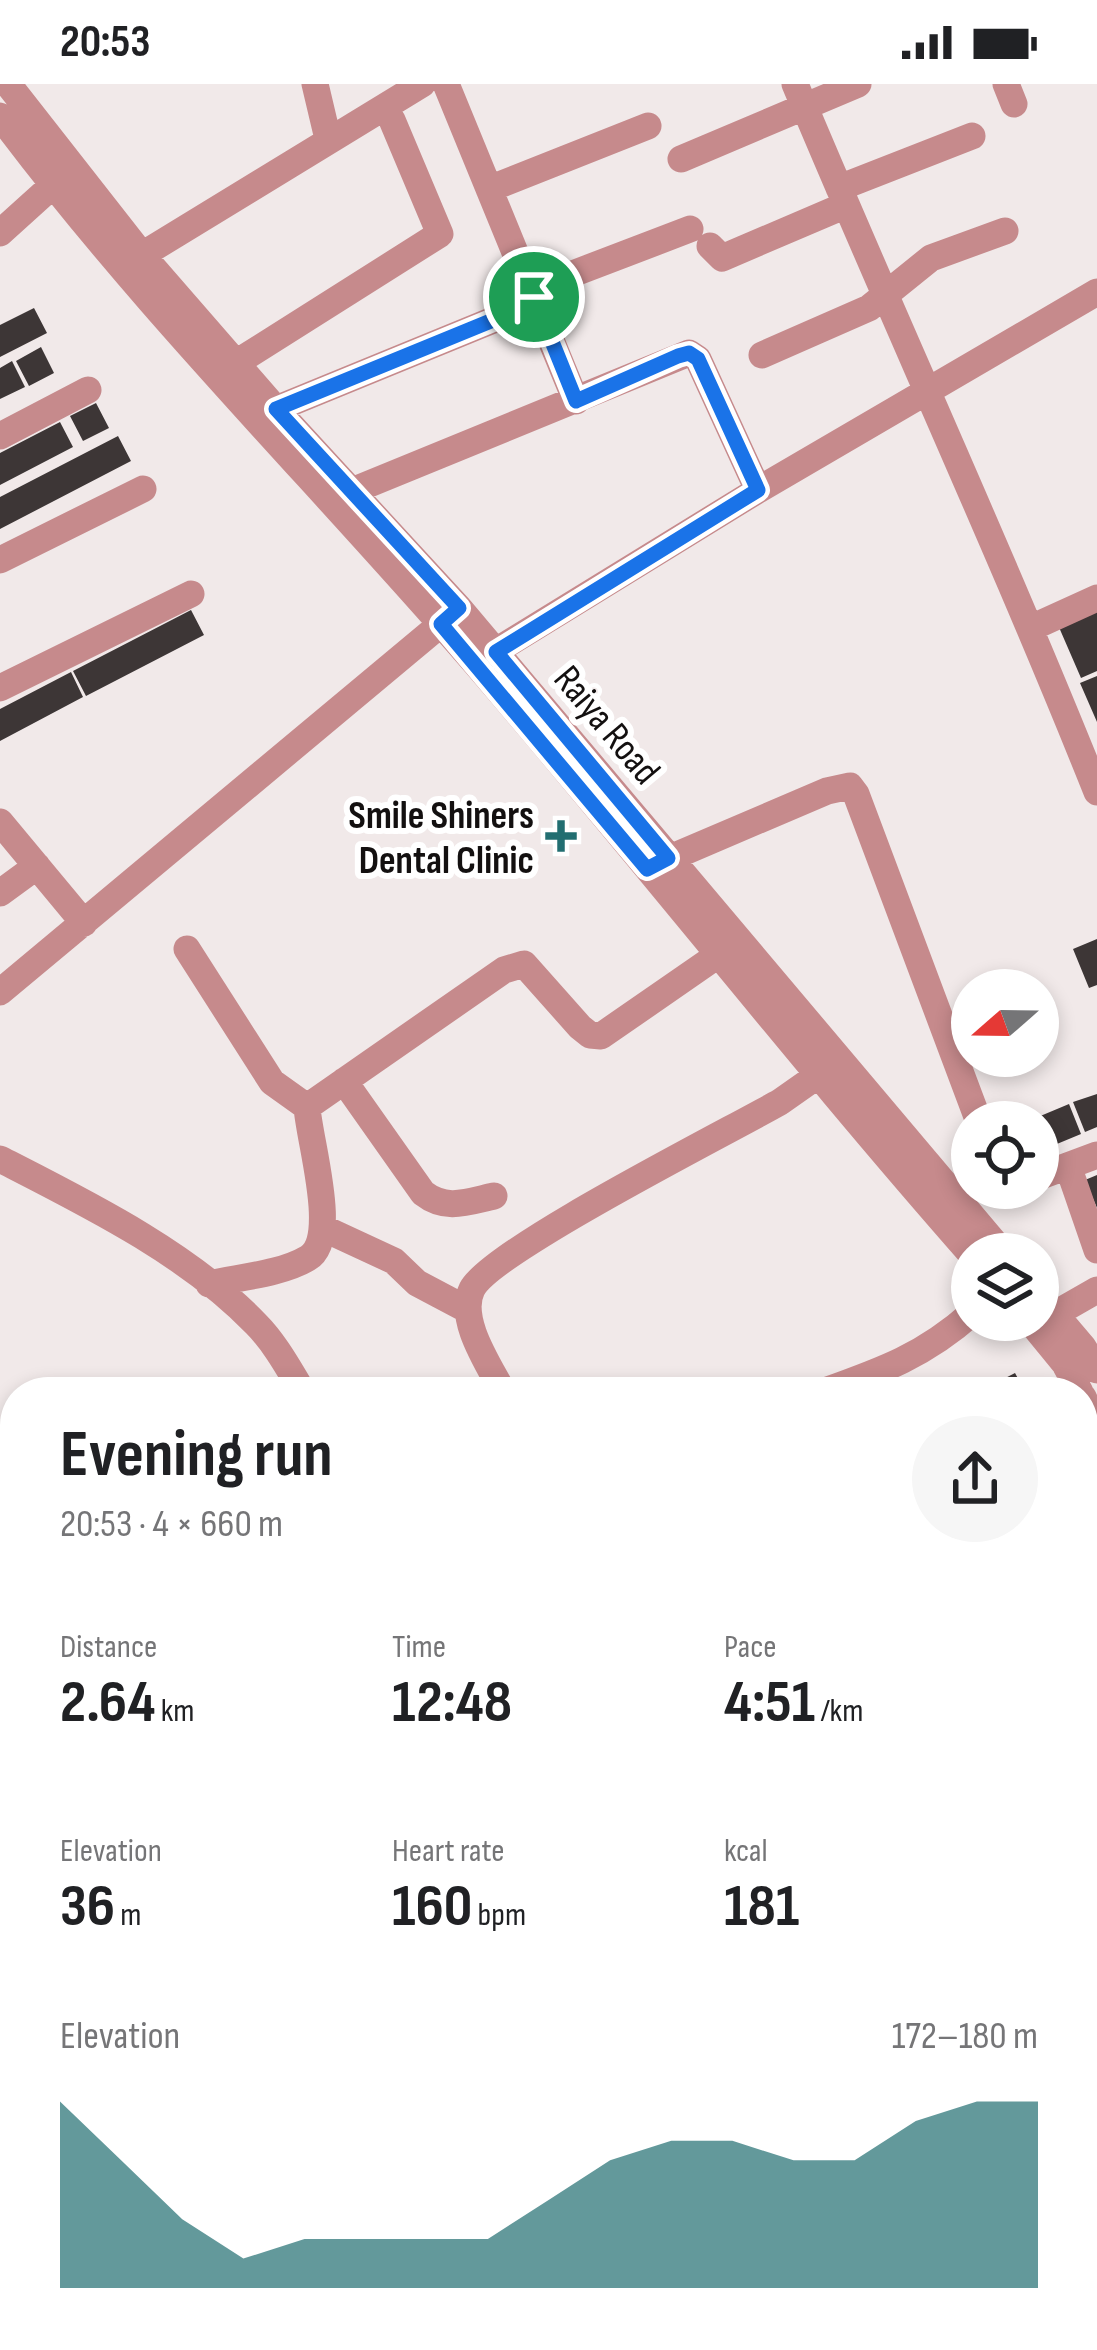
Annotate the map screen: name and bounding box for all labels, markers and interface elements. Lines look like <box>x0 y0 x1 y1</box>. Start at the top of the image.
text: 20:53 <box>60 15 151 70</box>
pin <box>483 246 585 348</box>
icon: arrive <box>501 264 567 330</box>
street label: Raiya Road <box>543 657 669 795</box>
place label: Smile Shiners Dental Clinic <box>348 793 534 885</box>
marker: Smile Shiners Dental Clinic <box>545 820 577 852</box>
north arrow <box>951 969 1059 1077</box>
map controls <box>951 969 1059 1341</box>
button: locate <box>951 1101 1059 1209</box>
button: layers <box>951 1233 1059 1341</box>
text: Evening run <box>60 1416 333 1495</box>
button: share <box>912 1416 1038 1542</box>
text: 20:53 · 4 × 660 m <box>60 1501 283 1548</box>
text: Distance <box>60 1627 157 1667</box>
text: Time <box>392 1627 446 1667</box>
text: Pace <box>724 1627 777 1667</box>
text: 2.64 <box>60 1667 156 1739</box>
text: 12:48 <box>392 1667 512 1739</box>
text: 4:51 <box>724 1667 815 1739</box>
text: km <box>156 1691 195 1731</box>
text: /km <box>815 1691 863 1731</box>
text: Elevation <box>60 1831 162 1871</box>
text: Heart rate <box>392 1831 505 1871</box>
text: kcal <box>724 1831 768 1871</box>
text: 36 <box>60 1871 115 1943</box>
text: 160 <box>392 1871 472 1943</box>
text: 181 <box>724 1871 799 1943</box>
text: m <box>115 1895 142 1935</box>
text: bpm <box>472 1895 526 1935</box>
text: Elevation <box>60 2013 180 2060</box>
text: 172–180 m <box>892 2013 1038 2060</box>

